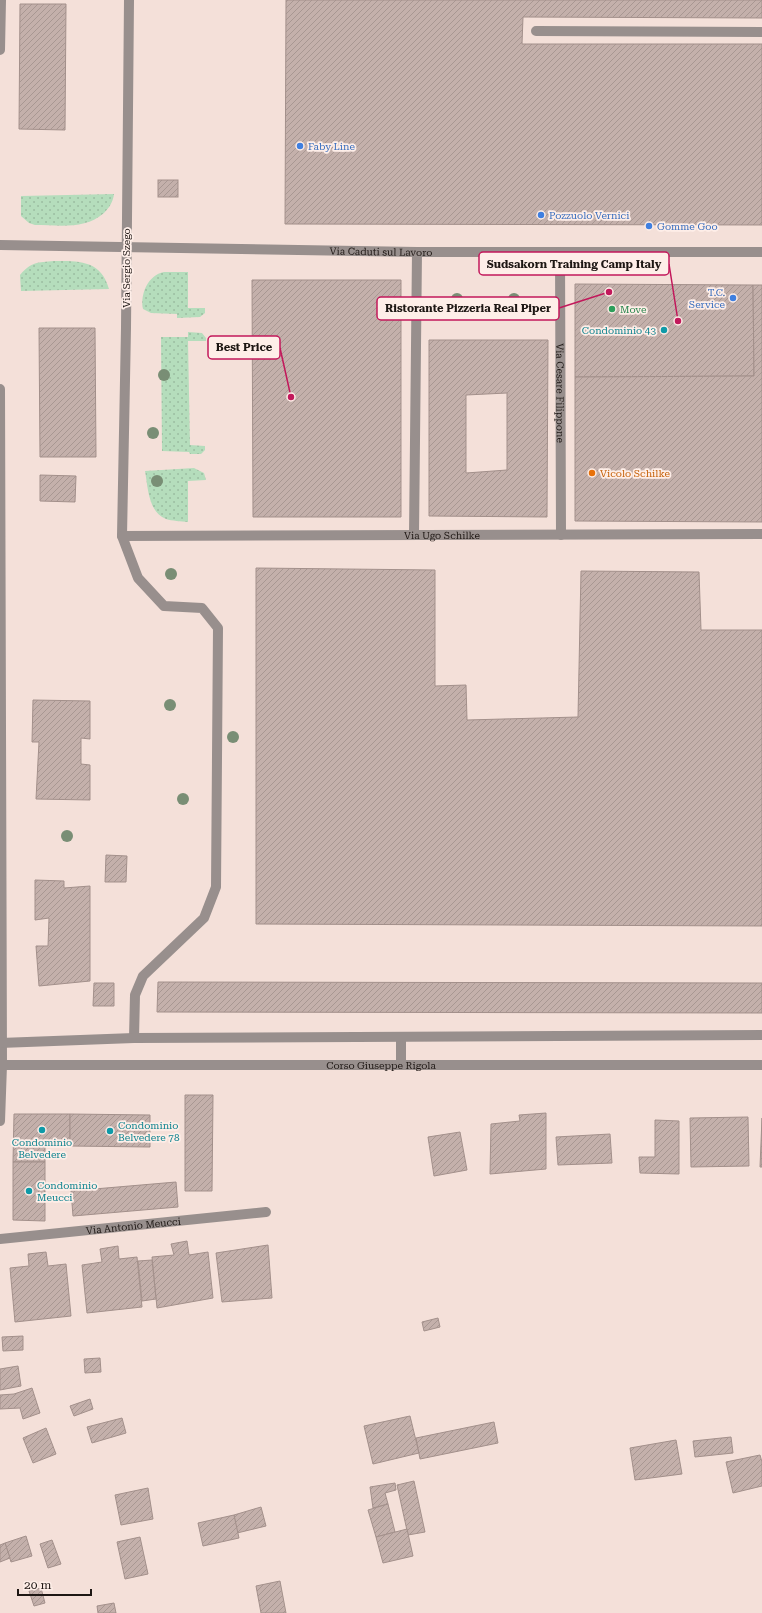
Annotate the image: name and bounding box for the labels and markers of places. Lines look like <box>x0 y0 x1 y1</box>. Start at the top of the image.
marker: Faby Line <box>295 141 305 151</box>
place label: Faby Line <box>308 141 355 152</box>
marker: Pozzuolo Vernici <box>536 210 546 220</box>
place label: Pozzuolo Vernici <box>549 210 629 221</box>
marker: Gomme Goo <box>644 221 654 231</box>
place label: Gomme Goo <box>657 221 718 232</box>
callout: Sudsakorn Training Camp Italy <box>479 252 669 275</box>
place label: T.C. Service <box>689 287 726 310</box>
marker: T.C. Service <box>728 293 738 303</box>
callout: Ristorante Pizzeria Real Piper <box>377 297 559 320</box>
marker: Move <box>607 304 617 314</box>
place label: Move <box>620 304 647 315</box>
place label: Condominio 43 <box>582 325 656 336</box>
marker: Condominio 43 <box>659 325 669 335</box>
callout: Best Price <box>208 336 280 359</box>
marker: Vicolo Schilke <box>587 468 597 478</box>
place label: Vicolo Schilke <box>600 468 670 479</box>
place label: Condominio Belvedere 78 <box>118 1120 180 1143</box>
marker: Condominio Belvedere <box>37 1125 47 1135</box>
marker: Condominio Belvedere 78 <box>105 1126 115 1136</box>
place label: Condominio Belvedere <box>12 1137 72 1160</box>
place label: Condominio Meucci <box>37 1180 97 1203</box>
marker: Condominio Meucci <box>24 1186 34 1196</box>

